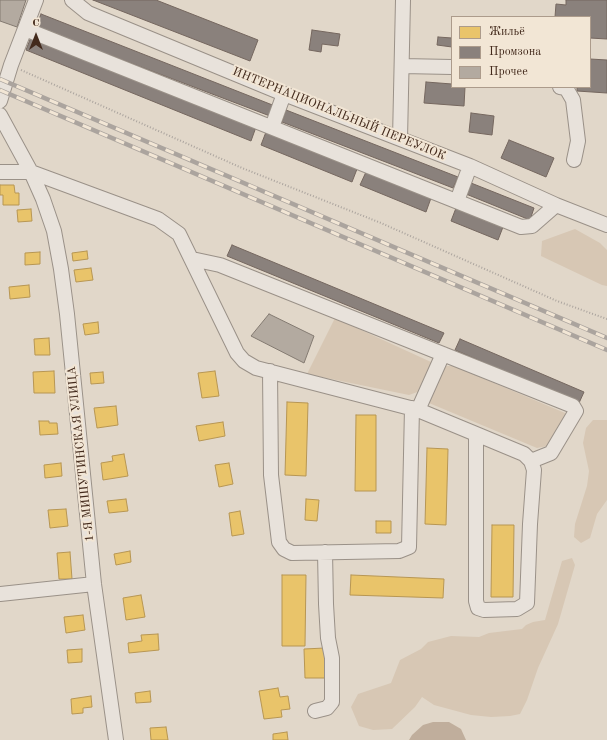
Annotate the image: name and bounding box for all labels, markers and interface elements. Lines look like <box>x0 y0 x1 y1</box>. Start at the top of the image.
north arrow <box>16 16 56 56</box>
legend <box>451 16 591 88</box>
text: С <box>32 18 40 29</box>
text: Жильё <box>489 26 525 38</box>
text: Промзона <box>489 46 541 58</box>
street label: ИНТЕРНАЦИОНАЛЬНЫЙ ПЕРЕУЛОК <box>230 64 448 164</box>
text: Прочее <box>489 66 528 78</box>
street label: 1-Я МИШУТИНСКАЯ УЛИЦА <box>65 366 97 542</box>

